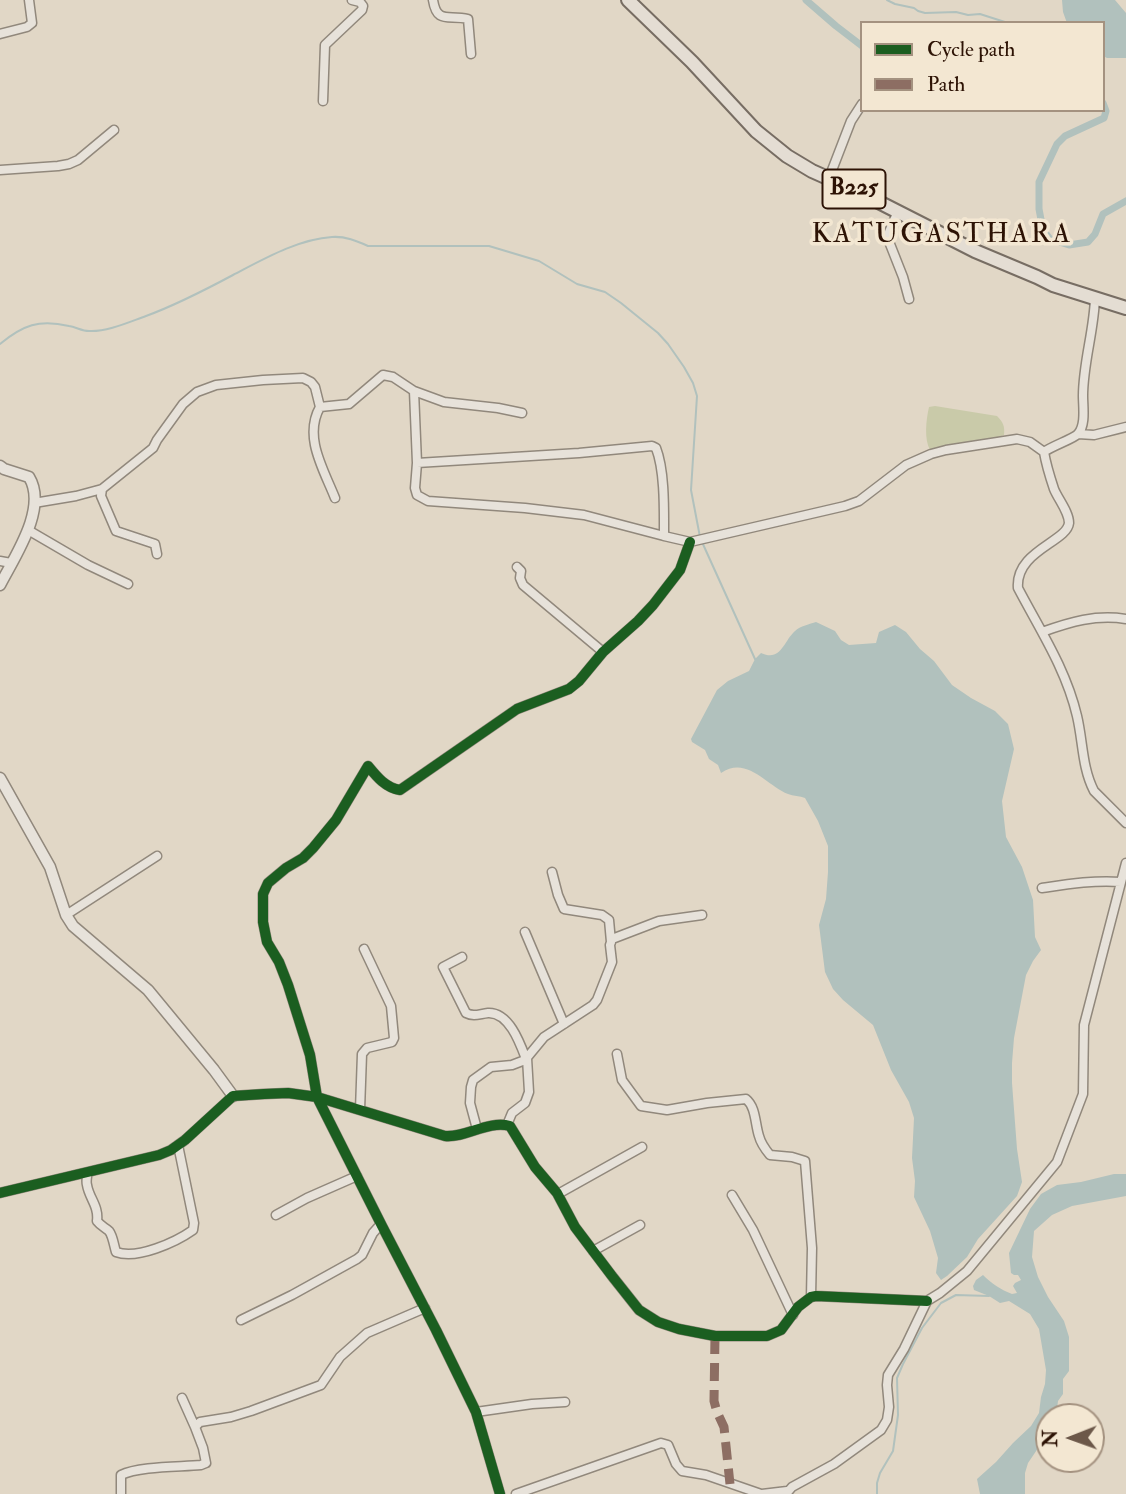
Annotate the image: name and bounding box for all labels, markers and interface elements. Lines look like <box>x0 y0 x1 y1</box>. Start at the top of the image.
legend <box>860 21 1105 112</box>
text: Cycle path <box>927 36 1015 63</box>
text: Path <box>927 71 965 98</box>
road number: B225 <box>822 170 886 208</box>
district label: KATUGASTHARA <box>813 219 1071 253</box>
north arrow <box>1035 1403 1105 1473</box>
text: N <box>1039 1430 1063 1447</box>

